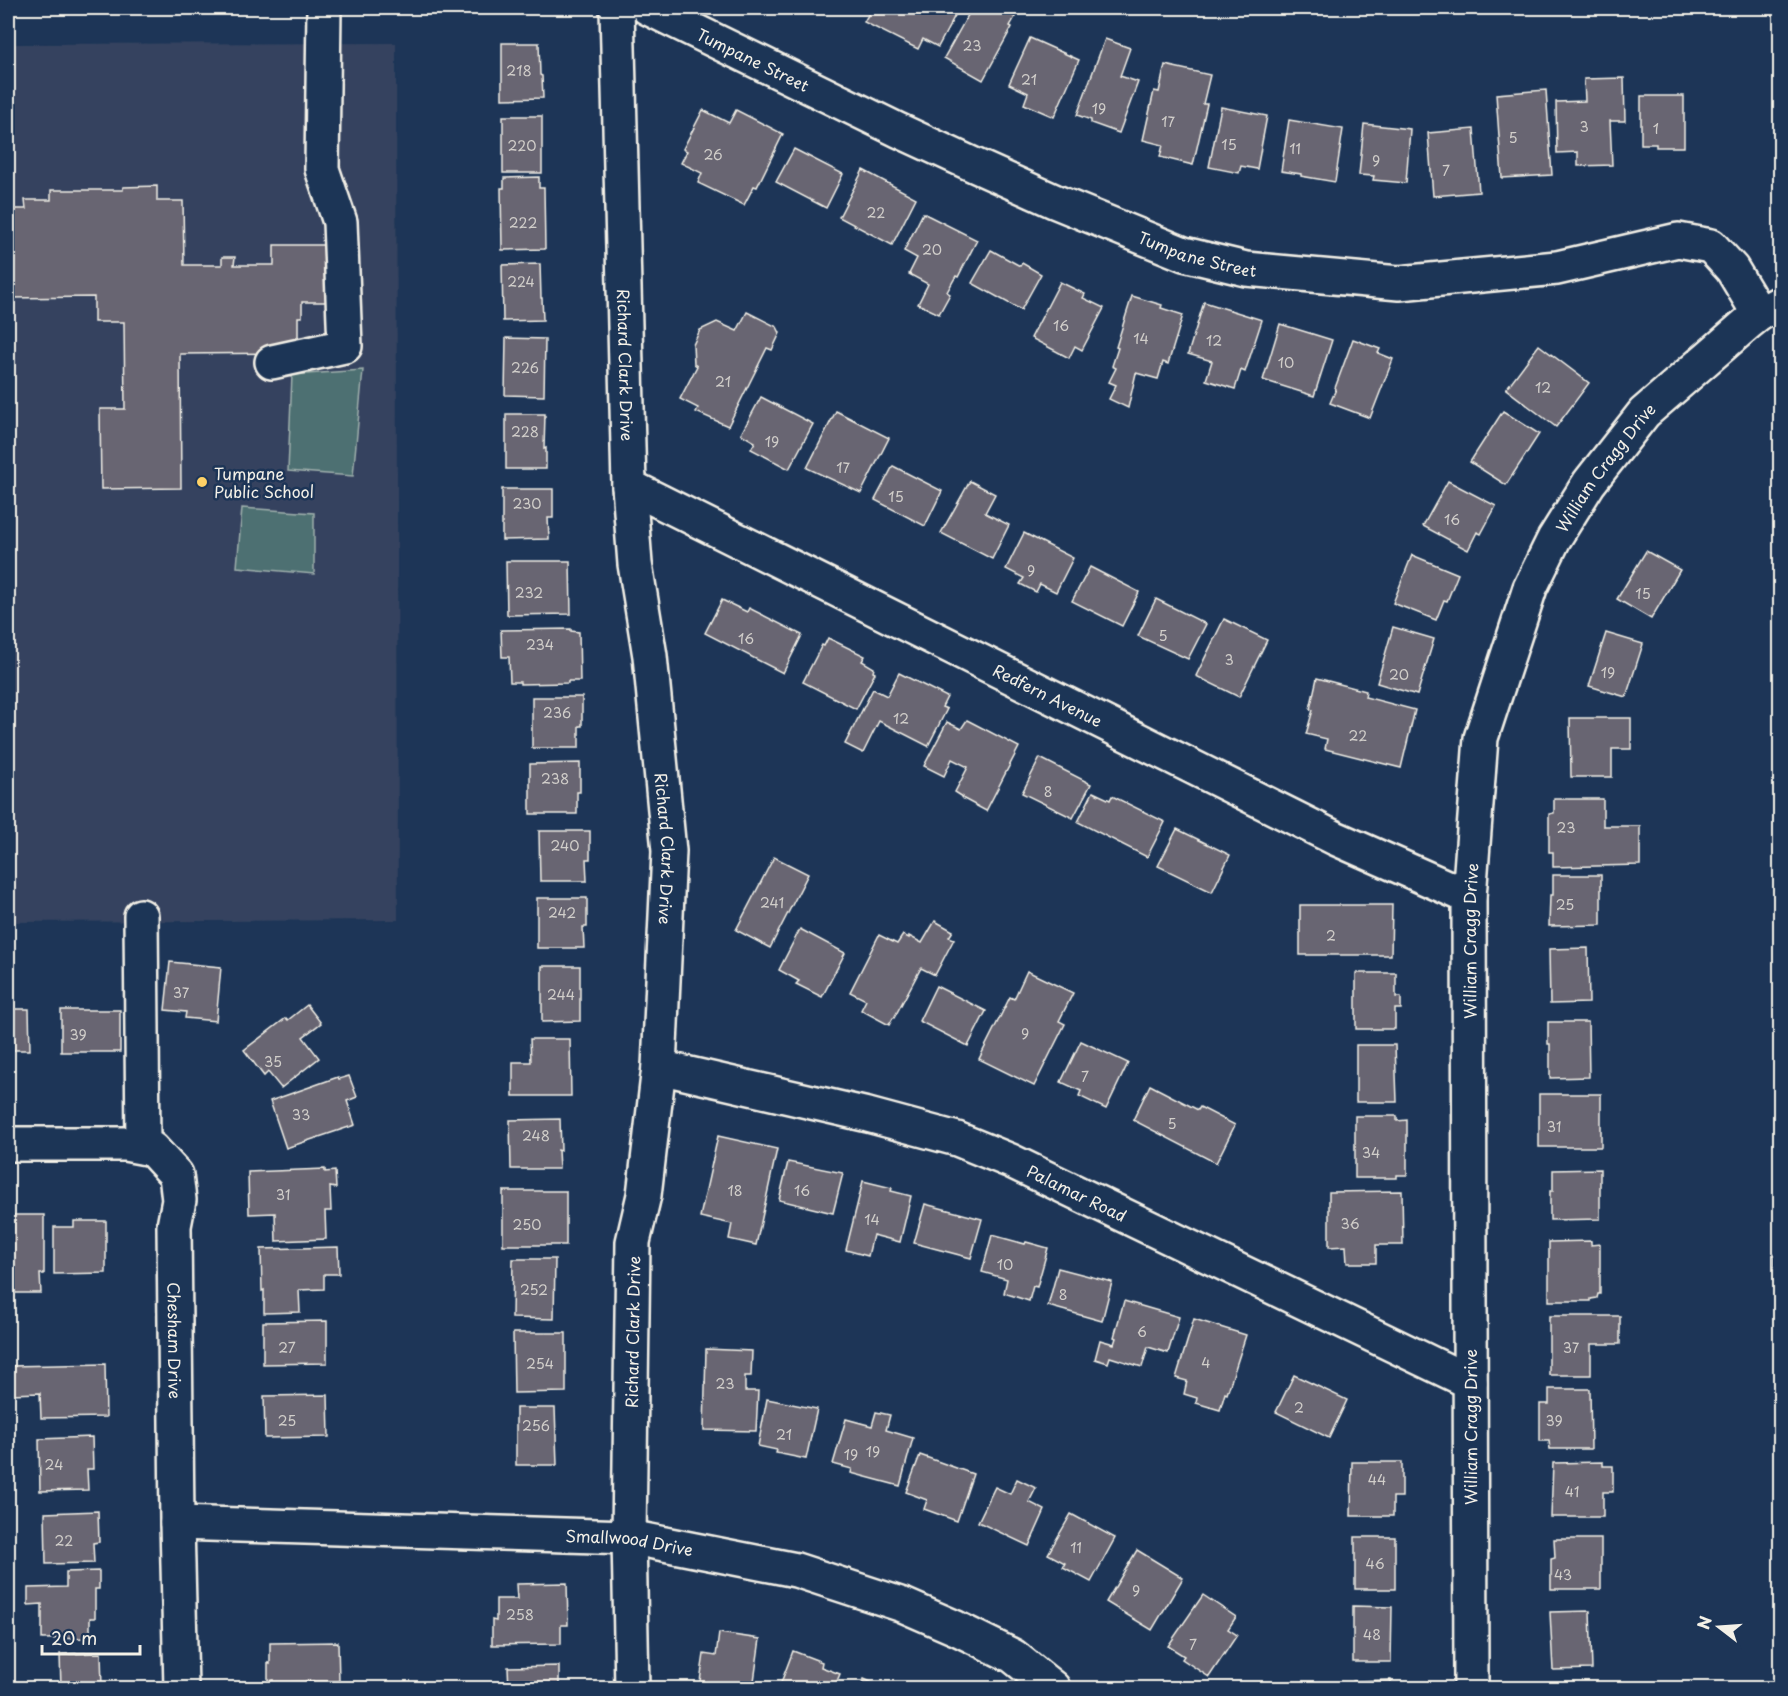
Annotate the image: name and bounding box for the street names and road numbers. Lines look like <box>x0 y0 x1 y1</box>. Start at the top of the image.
street label: Tumpane Street <box>693 22 814 97</box>
street label: Tumpane Street <box>1135 225 1258 282</box>
street label: Richard Clark Drive <box>612 288 640 441</box>
street label: William Cragg Drive <box>1549 397 1660 537</box>
street label: Redfern Avenue <box>989 657 1107 732</box>
street label: Richard Clark Drive <box>649 771 681 925</box>
street label: William Cragg Drive <box>1457 862 1484 1019</box>
street label: Palamar Road <box>1023 1158 1131 1227</box>
street label: Richard Clark Drive <box>619 1256 645 1408</box>
street label: Chesham Drive <box>163 1282 188 1399</box>
street label: William Cragg Drive <box>1458 1349 1482 1505</box>
street label: Smallwood Drive <box>565 1523 695 1561</box>

